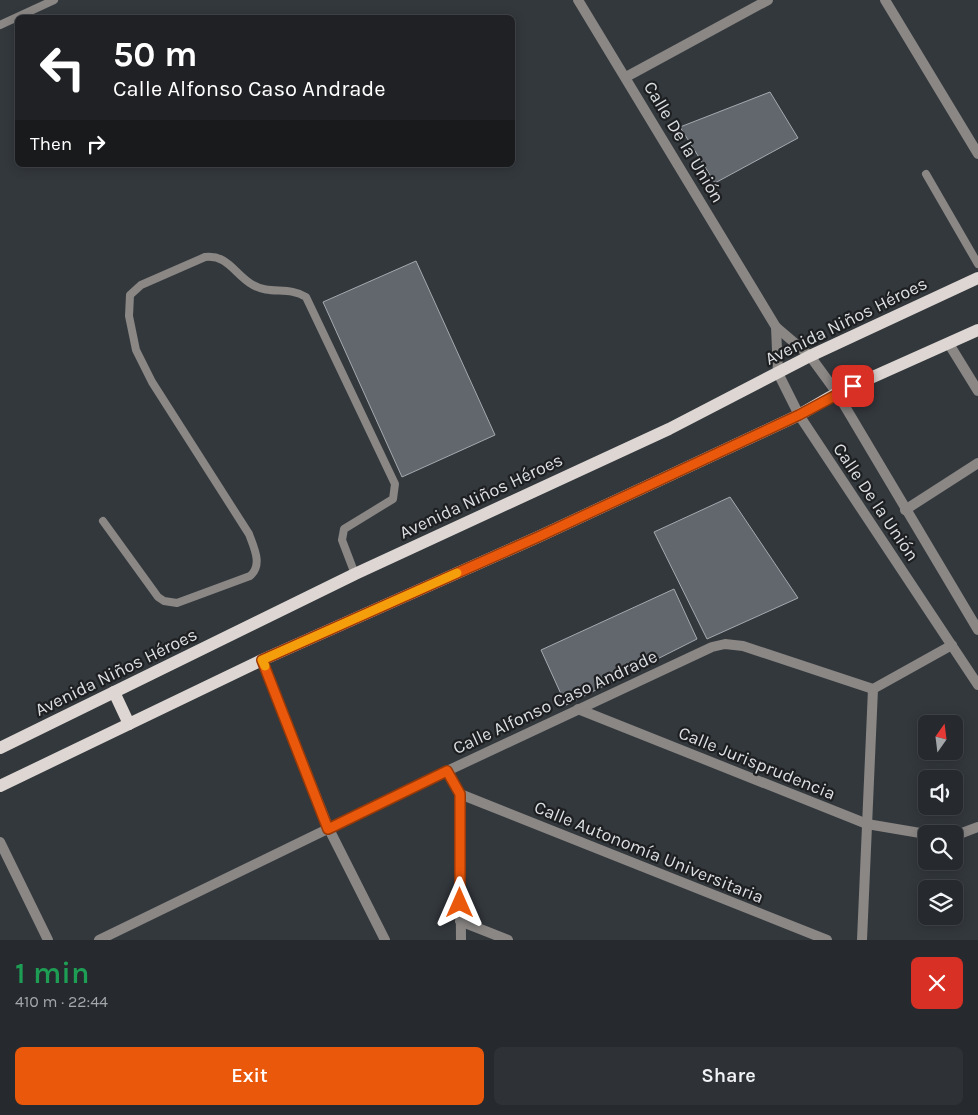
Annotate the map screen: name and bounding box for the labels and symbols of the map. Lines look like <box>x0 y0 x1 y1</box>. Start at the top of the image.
street label: Calle De la Unión <box>639 77 729 207</box>
street label: Avenida Niños Héroes <box>761 272 931 370</box>
pin <box>832 365 874 407</box>
street label: Calle De la Unión <box>828 439 924 565</box>
street label: Avenida Niños Héroes <box>396 448 566 544</box>
street label: Avenida Niños Héroes <box>31 623 201 721</box>
street label: Calle Alfonso Caso Andrade <box>449 645 661 759</box>
north arrow <box>918 715 962 760</box>
street label: Calle Jurisprudencia <box>675 721 839 805</box>
street label: Calle Autonomía Universitaria <box>531 796 767 908</box>
position arrow <box>433 876 485 928</box>

